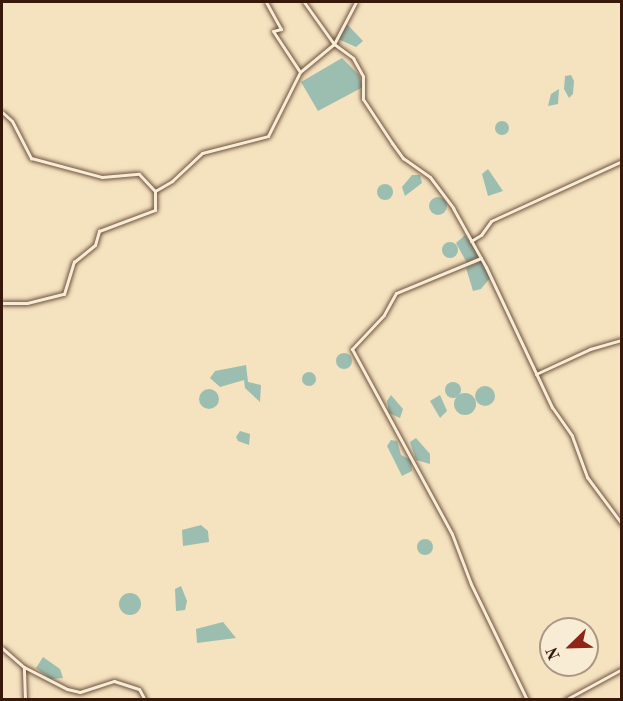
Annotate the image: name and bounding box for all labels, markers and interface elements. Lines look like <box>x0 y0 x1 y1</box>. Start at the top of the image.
north arrow <box>539 617 599 677</box>
text: N <box>545 645 564 662</box>

